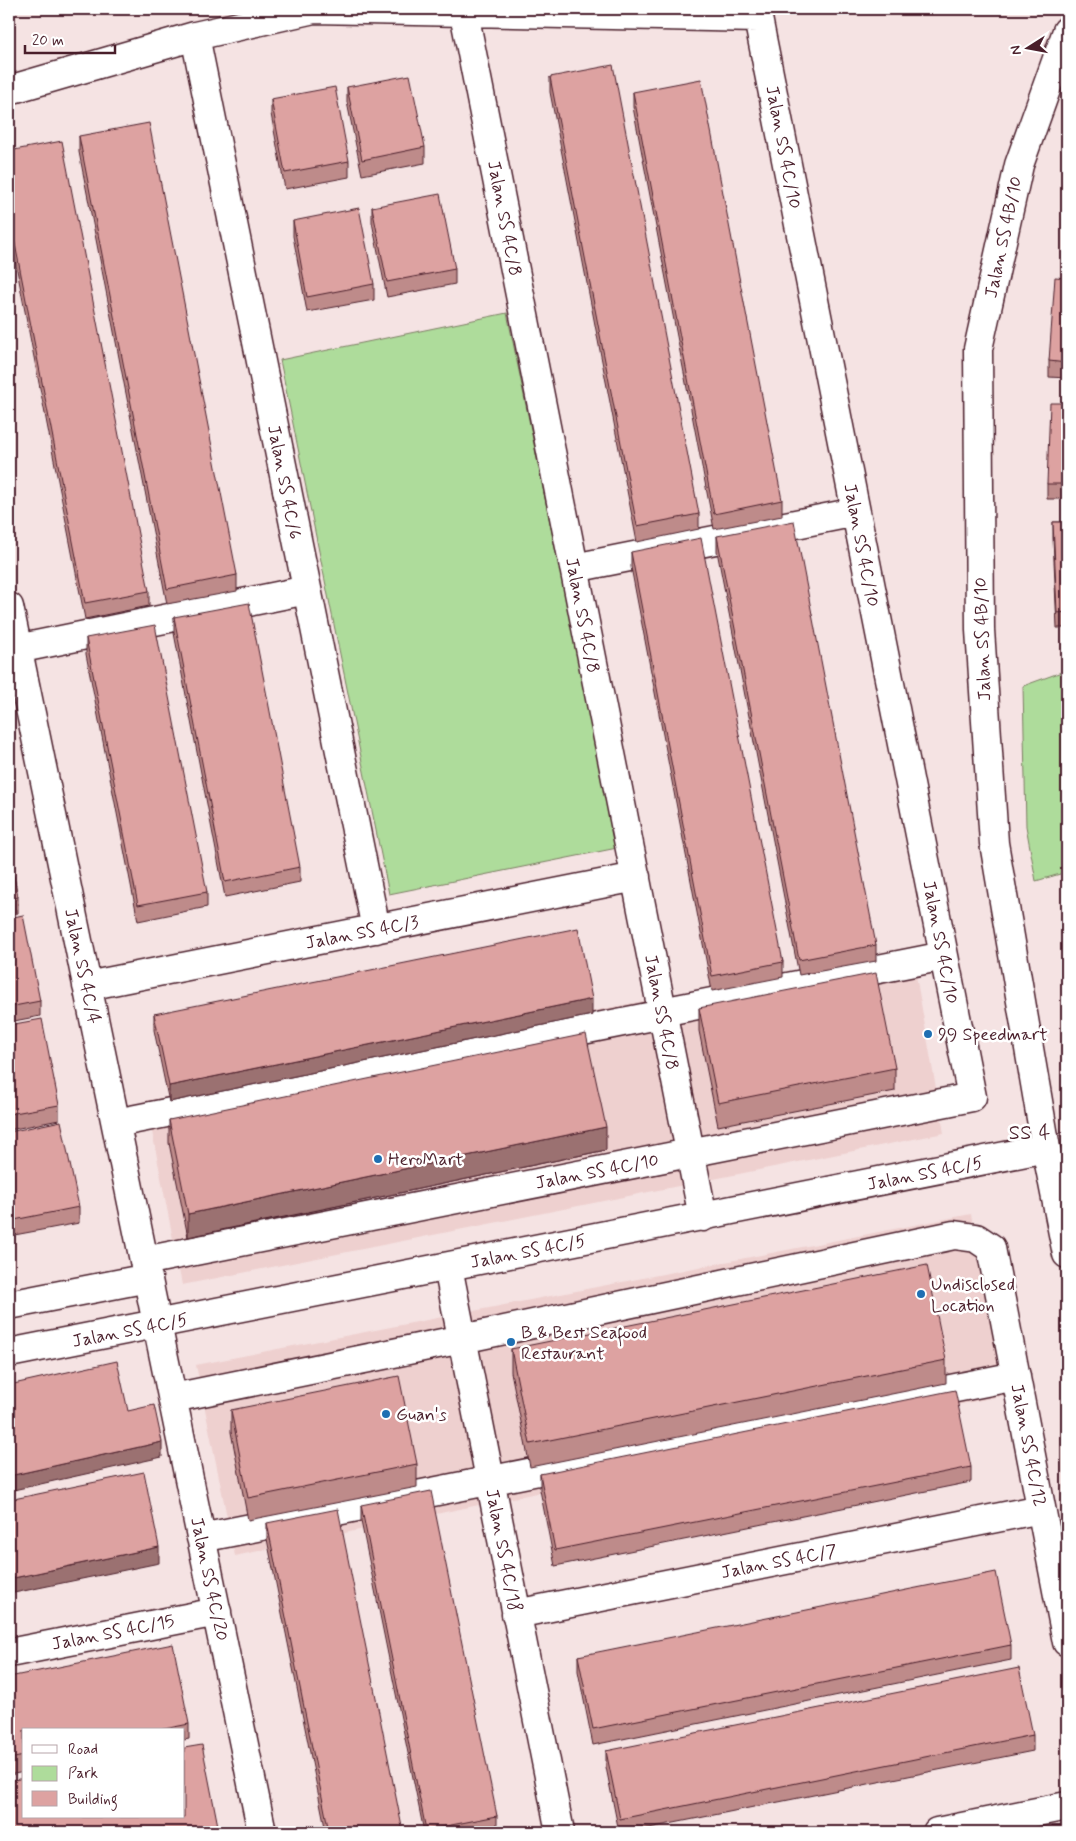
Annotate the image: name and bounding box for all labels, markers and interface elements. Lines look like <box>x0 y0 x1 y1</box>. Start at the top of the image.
scale bar <box>25 22 115 54</box>
north arrow <box>1004 22 1054 72</box>
text: 20 m <box>32 31 64 51</box>
text: N <box>1006 44 1026 57</box>
street label: Jalan SS 4C/10 <box>759 83 807 211</box>
street label: Jalan SS 4C/8 <box>481 158 527 278</box>
street label: Jalan SS 4B/10 <box>979 174 1029 300</box>
street label: Jalan SS 4C/6 <box>261 423 307 541</box>
street label: Jalan SS 4C/10 <box>837 481 885 609</box>
street label: Jalan SS 4C/8 <box>559 555 605 675</box>
street label: Jalan SS 4B/10 <box>969 577 997 701</box>
street label: Jalan SS 4C/10 <box>916 878 964 1006</box>
street label: Jalan SS 4C/4 <box>58 906 106 1026</box>
street label: Jalan SS 4C/3 <box>303 910 421 956</box>
street label: Jalan SS 4C/8 <box>638 952 684 1072</box>
place label: 99 Speedmart <box>938 1023 1048 1047</box>
marker: 99 Speedmart <box>922 1028 934 1040</box>
district label: SS 4 <box>1009 1120 1051 1147</box>
place label: HeroMart <box>388 1148 464 1172</box>
street label: Jalan SS 4C/10 <box>533 1148 661 1196</box>
street label: Jalan SS 4C/5 <box>865 1151 985 1197</box>
marker: HeroMart <box>372 1153 384 1165</box>
street label: Jalan SS 4C/5 <box>468 1229 588 1275</box>
place label: Undisclosed Location <box>931 1273 1015 1318</box>
marker: Undisclosed Location <box>915 1288 927 1300</box>
street label: Jalan SS 4C/5 <box>70 1308 190 1354</box>
place label: B & Best Seafood Restaurant <box>521 1321 647 1366</box>
marker: B & Best Seafood Restaurant <box>505 1336 517 1348</box>
street label: Jalan SS 4C/12 <box>1004 1382 1052 1509</box>
place label: Guan's <box>396 1403 447 1427</box>
marker: Guan's <box>380 1408 392 1420</box>
street label: Jalan SS 4C/18 <box>479 1487 527 1614</box>
street label: Jalan SS 4C/20 <box>184 1515 234 1643</box>
street label: Jalan SS 4C/7 <box>719 1539 839 1585</box>
street label: Jalan SS 4C/15 <box>50 1609 177 1657</box>
legend <box>22 1728 185 1818</box>
text: Road <box>68 1740 98 1760</box>
text: Park <box>68 1764 98 1784</box>
text: Building <box>68 1790 118 1811</box>

